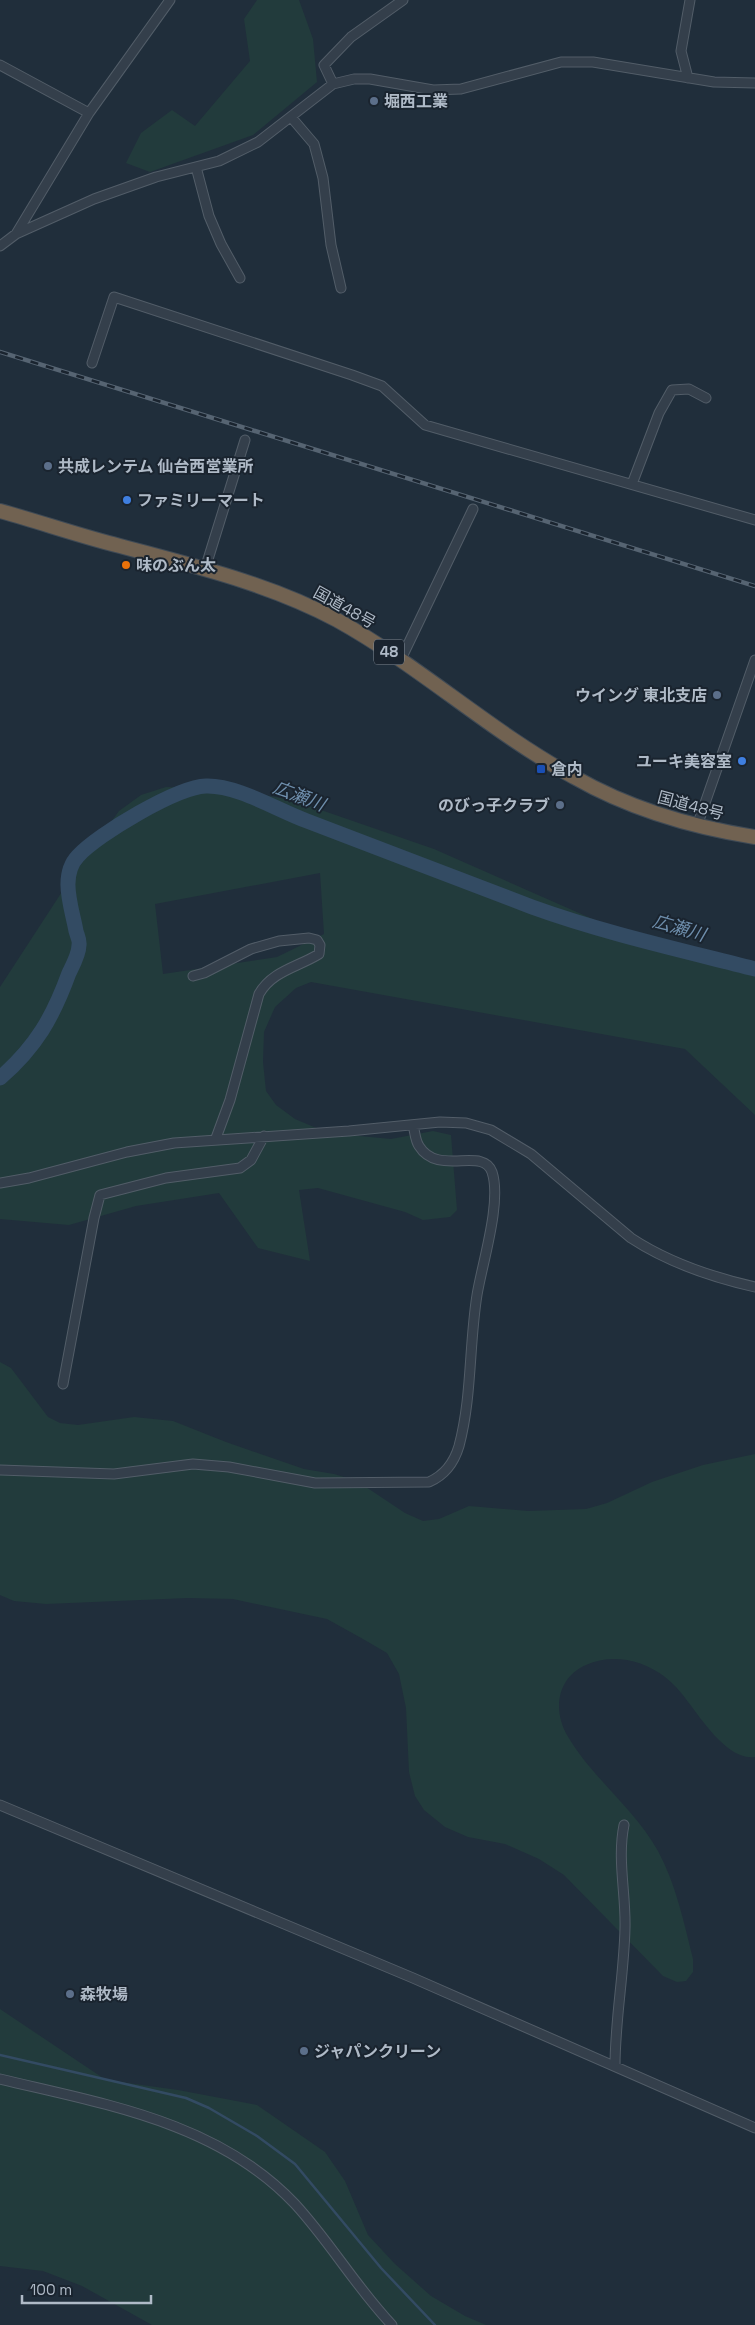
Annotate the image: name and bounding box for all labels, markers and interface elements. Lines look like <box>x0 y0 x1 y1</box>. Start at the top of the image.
place label: 堀西工業 <box>384 91 448 112</box>
marker: 堀西工業 <box>368 95 380 107</box>
place label: 共成レンテム 仙台西営業所 <box>58 456 254 477</box>
marker: 共成レンテム 仙台西営業所 <box>42 460 54 472</box>
place label: ファミリーマート <box>137 490 265 511</box>
marker: ファミリーマート <box>121 494 133 506</box>
place label: 味のぶん太 <box>136 555 216 576</box>
marker: 味のぶん太 <box>120 559 132 571</box>
street label: 国道48号 <box>310 582 380 633</box>
road number: 48 <box>374 640 404 664</box>
place label: ウイング 東北支店 <box>575 685 707 706</box>
marker: ウイング 東北支店 <box>711 689 723 701</box>
place label: ユーキ美容室 <box>636 751 732 772</box>
marker: ユーキ美容室 <box>736 755 748 767</box>
place label: 倉内 <box>551 759 583 780</box>
marker: 倉内 <box>535 763 547 775</box>
water label: 広瀬川 <box>270 775 330 817</box>
street label: 国道48号 <box>655 787 726 824</box>
place label: のびっ子クラブ <box>438 795 550 816</box>
marker: のびっ子クラブ <box>554 799 566 811</box>
water label: 広瀬川 <box>650 909 710 947</box>
place label: 森牧場 <box>80 1984 128 2005</box>
marker: 森牧場 <box>64 1988 76 2000</box>
place label: ジャパンクリーン <box>314 2041 441 2062</box>
marker: ジャパンクリーン <box>298 2045 310 2057</box>
scale bar <box>22 2272 151 2304</box>
text: 100 m <box>30 2280 72 2299</box>

